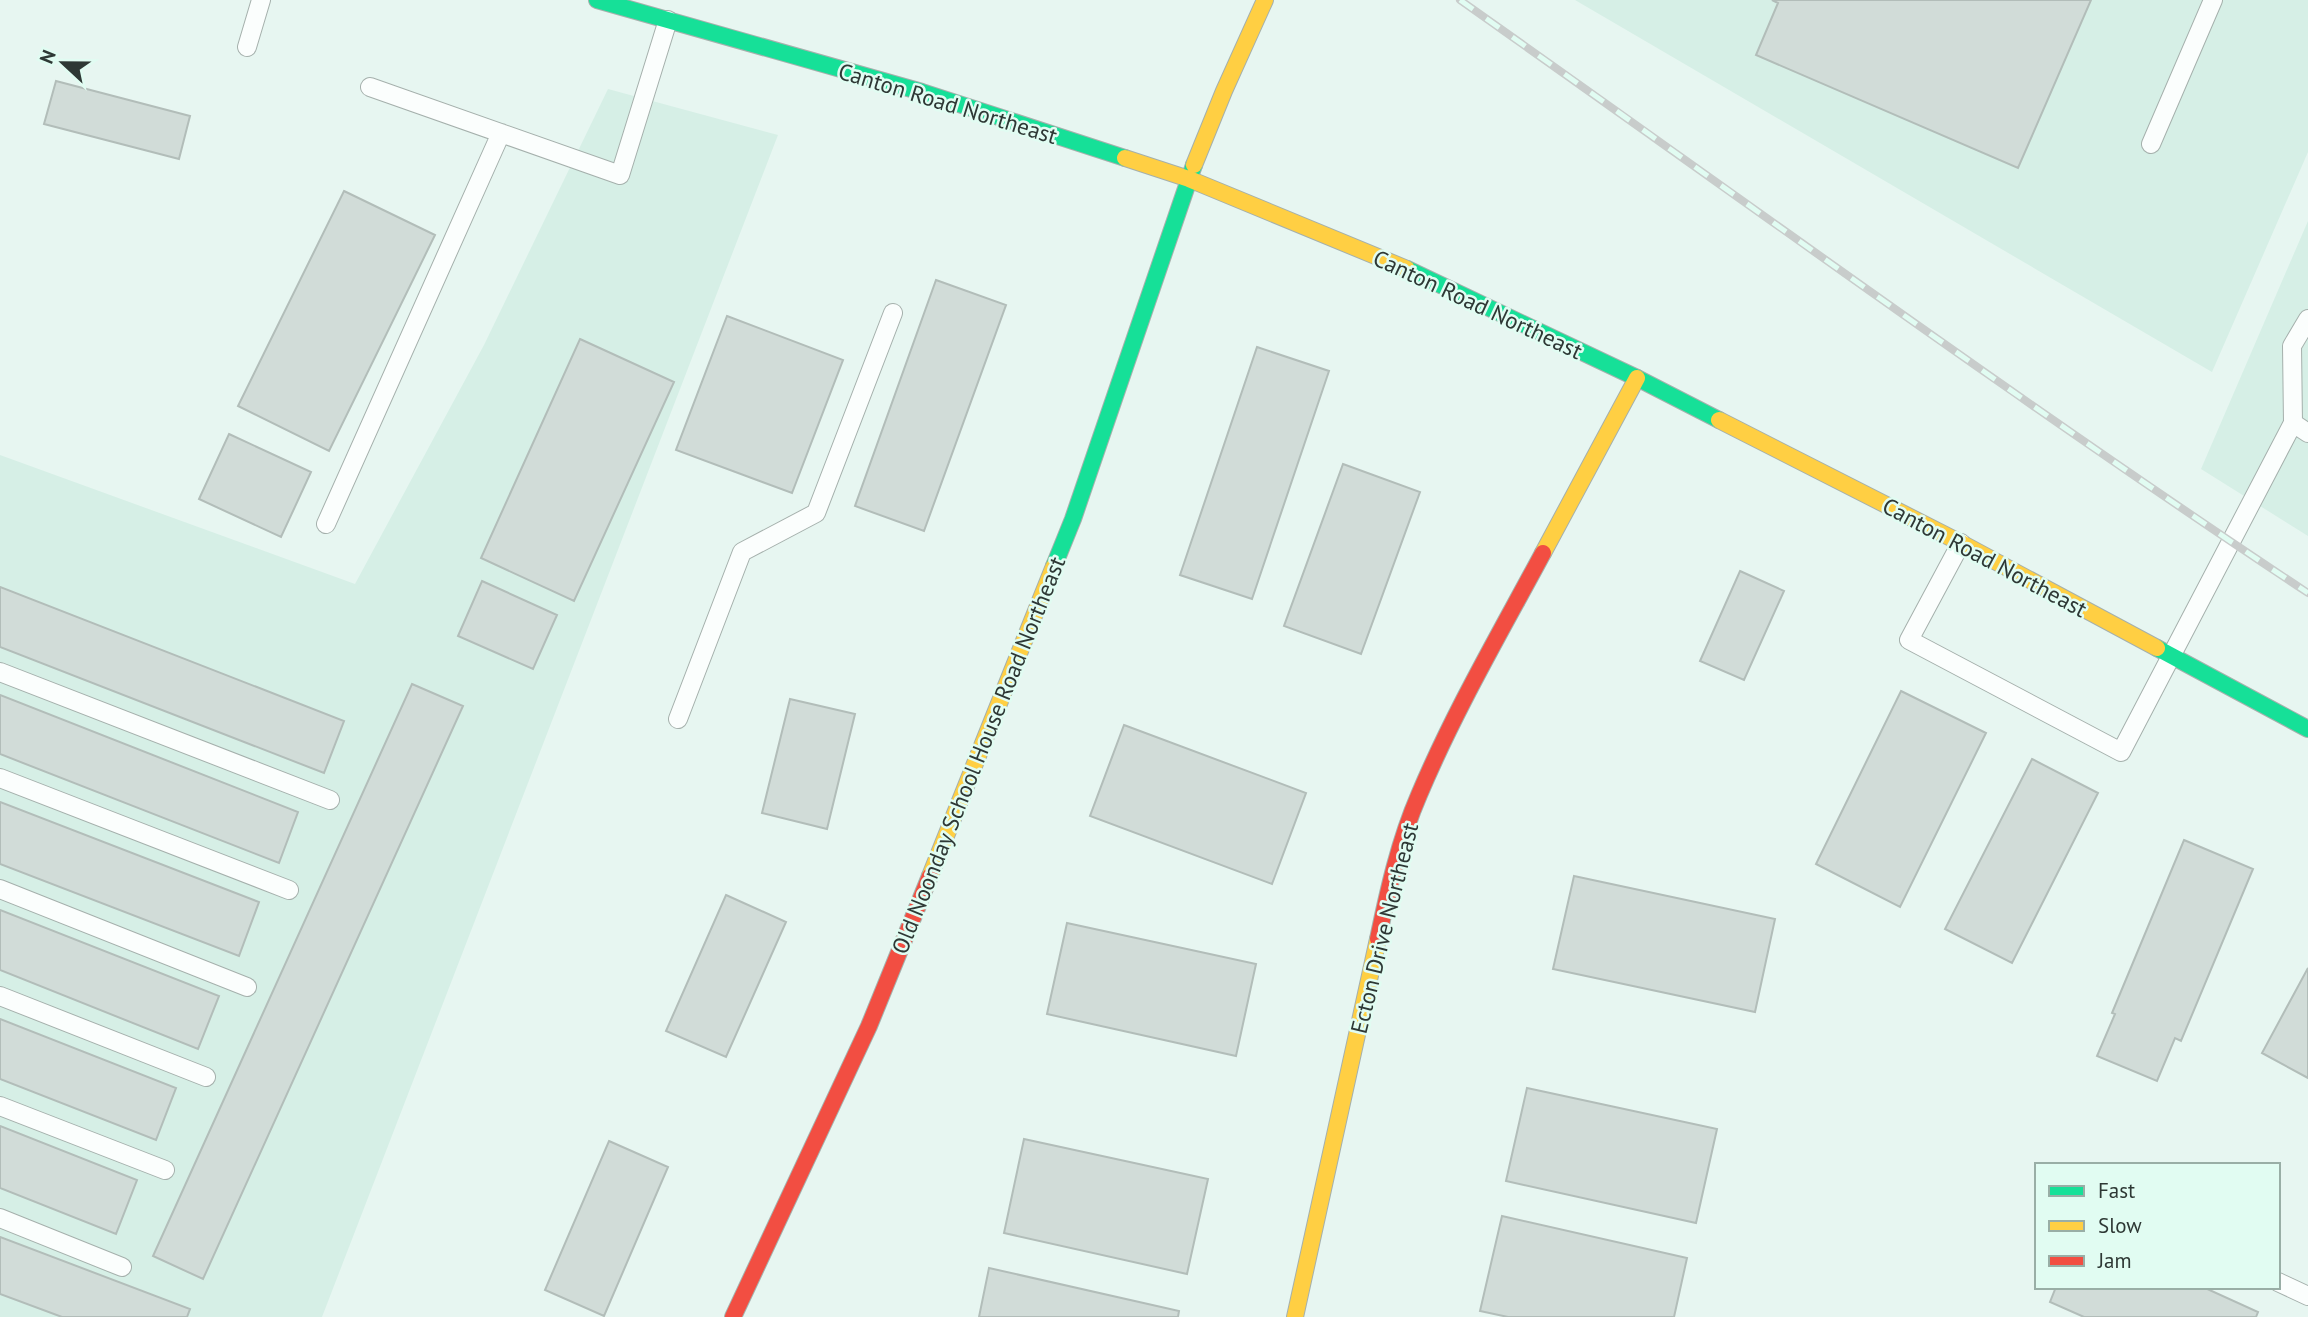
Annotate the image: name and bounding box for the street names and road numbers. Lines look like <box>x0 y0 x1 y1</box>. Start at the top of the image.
street label: Canton Road Northeast <box>835 56 1061 150</box>
street label: Canton Road Northeast <box>1369 243 1587 365</box>
street label: Canton Road Northeast <box>1878 491 2092 623</box>
street label: Old Noonday School House Road Northeast <box>885 552 1071 958</box>
street label: Ecton Drive Northeast <box>1344 819 1424 1036</box>

